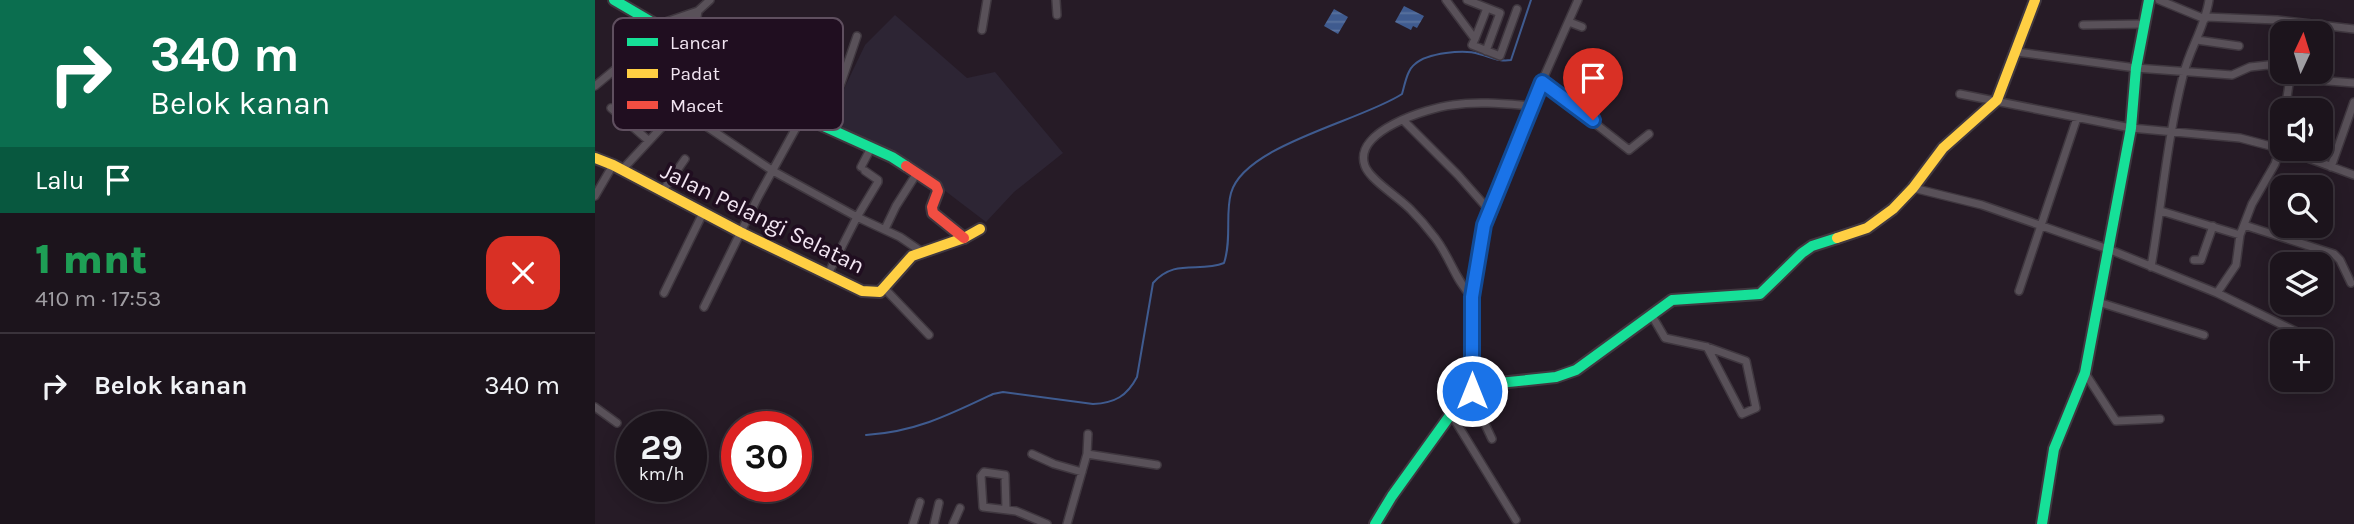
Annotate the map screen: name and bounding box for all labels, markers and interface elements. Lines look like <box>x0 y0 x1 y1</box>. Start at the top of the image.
legend <box>613 18 843 130</box>
north arrow <box>2270 21 2333 84</box>
map controls <box>2270 21 2333 392</box>
text: 340 m <box>150 26 300 83</box>
icon: right <box>35 28 126 119</box>
text: Lancar <box>670 32 728 54</box>
pin <box>1563 48 1623 120</box>
icon: arrive <box>1574 59 1612 97</box>
text: Padat <box>670 63 720 85</box>
text: Belok kanan <box>150 85 330 122</box>
text: Macet <box>670 95 723 117</box>
button: sound <box>2270 98 2333 161</box>
street label: Jalan Pelangi Selatan <box>657 157 869 280</box>
icon: arrive <box>99 161 137 199</box>
text: Lalu <box>35 165 85 196</box>
button: search <box>2270 175 2333 238</box>
text: 1 mnt <box>35 234 147 284</box>
button: close <box>486 236 560 310</box>
button: layers <box>2270 252 2333 315</box>
text: 410 m · 17:53 <box>35 285 161 312</box>
button: + <box>2270 329 2333 392</box>
position arrow <box>1435 354 1509 428</box>
icon: right <box>35 367 73 405</box>
text: Belok kanan <box>94 370 247 401</box>
text: 340 m <box>484 370 560 401</box>
speed limit sign: 30 <box>721 411 812 502</box>
text: 29 <box>640 427 683 468</box>
text: km/h <box>639 463 684 485</box>

